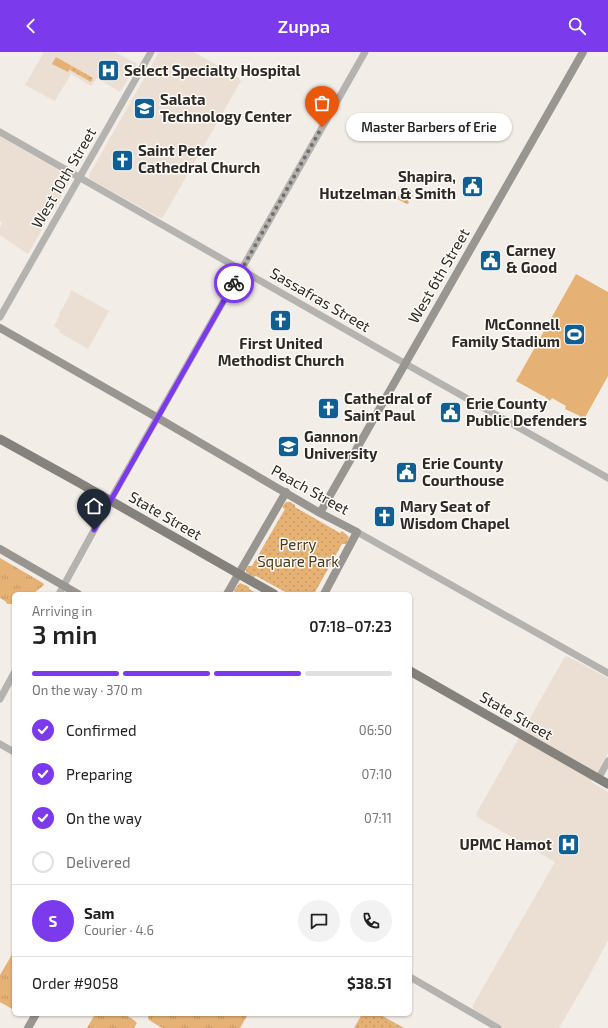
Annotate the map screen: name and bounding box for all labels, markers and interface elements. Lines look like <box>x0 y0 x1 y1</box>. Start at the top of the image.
icon: back <box>20 15 42 37</box>
text: Zuppa <box>278 15 330 37</box>
icon: search <box>566 15 588 37</box>
hospital icon: Select Specialty Hospital <box>95 58 121 84</box>
place label: Select Specialty Hospital <box>124 61 301 80</box>
pin <box>305 86 339 127</box>
place label: Salata Technology Center <box>160 90 292 126</box>
icon: bag <box>311 92 333 114</box>
school or university icon: Salata Technology Center <box>131 96 157 122</box>
callout: Master Barbers of Erie <box>346 113 512 141</box>
text: Master Barbers of Erie <box>361 119 497 135</box>
street label: West 10th Street <box>27 124 99 231</box>
place label: Saint Peter Cathedral Church <box>138 141 260 176</box>
church icon: Saint Peter Cathedral Church <box>109 147 135 173</box>
place label: Shapira, Hutzelman & Smith <box>319 167 456 202</box>
public building icon: Shapira, Hutzelman & Smith <box>459 173 485 199</box>
street label: West 6th Street <box>404 225 473 326</box>
place label: Carney & Good <box>506 241 557 276</box>
public building icon: Carney & Good <box>478 247 504 273</box>
courier <box>214 263 254 303</box>
street label: Sassafras Street <box>267 263 374 335</box>
icon: bike <box>223 272 245 294</box>
church icon: First United Methodist Church <box>268 308 294 334</box>
place label: McConnell Family Stadium <box>451 315 560 351</box>
sports icon: McConnell Family Stadium <box>562 321 588 347</box>
place label: First United Methodist Church <box>218 334 344 369</box>
place label: Cathedral of Saint Paul <box>344 389 433 424</box>
place label: Erie County Public Defenders <box>466 394 587 429</box>
church icon: Cathedral of Saint Paul <box>315 395 341 421</box>
public building icon: Erie County Public Defenders <box>438 400 464 426</box>
place label: Gannon University <box>304 427 378 463</box>
school or university icon: Gannon University <box>275 433 301 459</box>
place label: Erie County Courthouse <box>422 454 504 489</box>
street label: Peach Street <box>268 460 353 518</box>
public building icon: Erie County Courthouse <box>394 460 420 486</box>
street label: State Street <box>126 487 205 543</box>
pin <box>77 489 111 530</box>
icon: home <box>83 495 105 517</box>
place label: Mary Seat of Wisdom Chapel <box>400 497 510 532</box>
church icon: Mary Seat of Wisdom Chapel <box>372 503 398 529</box>
park label: Perry Square Park <box>257 535 339 570</box>
text: Arriving in <box>32 603 92 619</box>
text: 07:18–07:23 <box>309 617 392 635</box>
text: 3 min <box>32 618 97 649</box>
text: On the way · 370 m <box>32 682 142 698</box>
street label: State Street <box>477 687 556 743</box>
icon: check <box>32 719 54 741</box>
text: Confirmed <box>66 721 137 739</box>
text: 06:50 <box>359 722 392 738</box>
icon: check <box>32 763 54 785</box>
text: Preparing <box>66 765 132 783</box>
text: 07:10 <box>361 766 392 782</box>
icon: check <box>32 807 54 829</box>
text: On the way <box>66 809 142 827</box>
text: 07:11 <box>364 810 392 826</box>
hospital icon: UPMC Hamot <box>555 832 581 858</box>
place label: UPMC Hamot <box>460 835 552 853</box>
text: Delivered <box>66 853 131 871</box>
button: chat <box>298 900 340 942</box>
button: phone <box>350 900 392 942</box>
text: Sam <box>84 904 115 922</box>
text: S <box>49 912 57 930</box>
text: Courier · 4.6 <box>84 922 154 938</box>
text: Order #9058 <box>32 974 119 992</box>
text: $38.51 <box>347 974 392 992</box>

